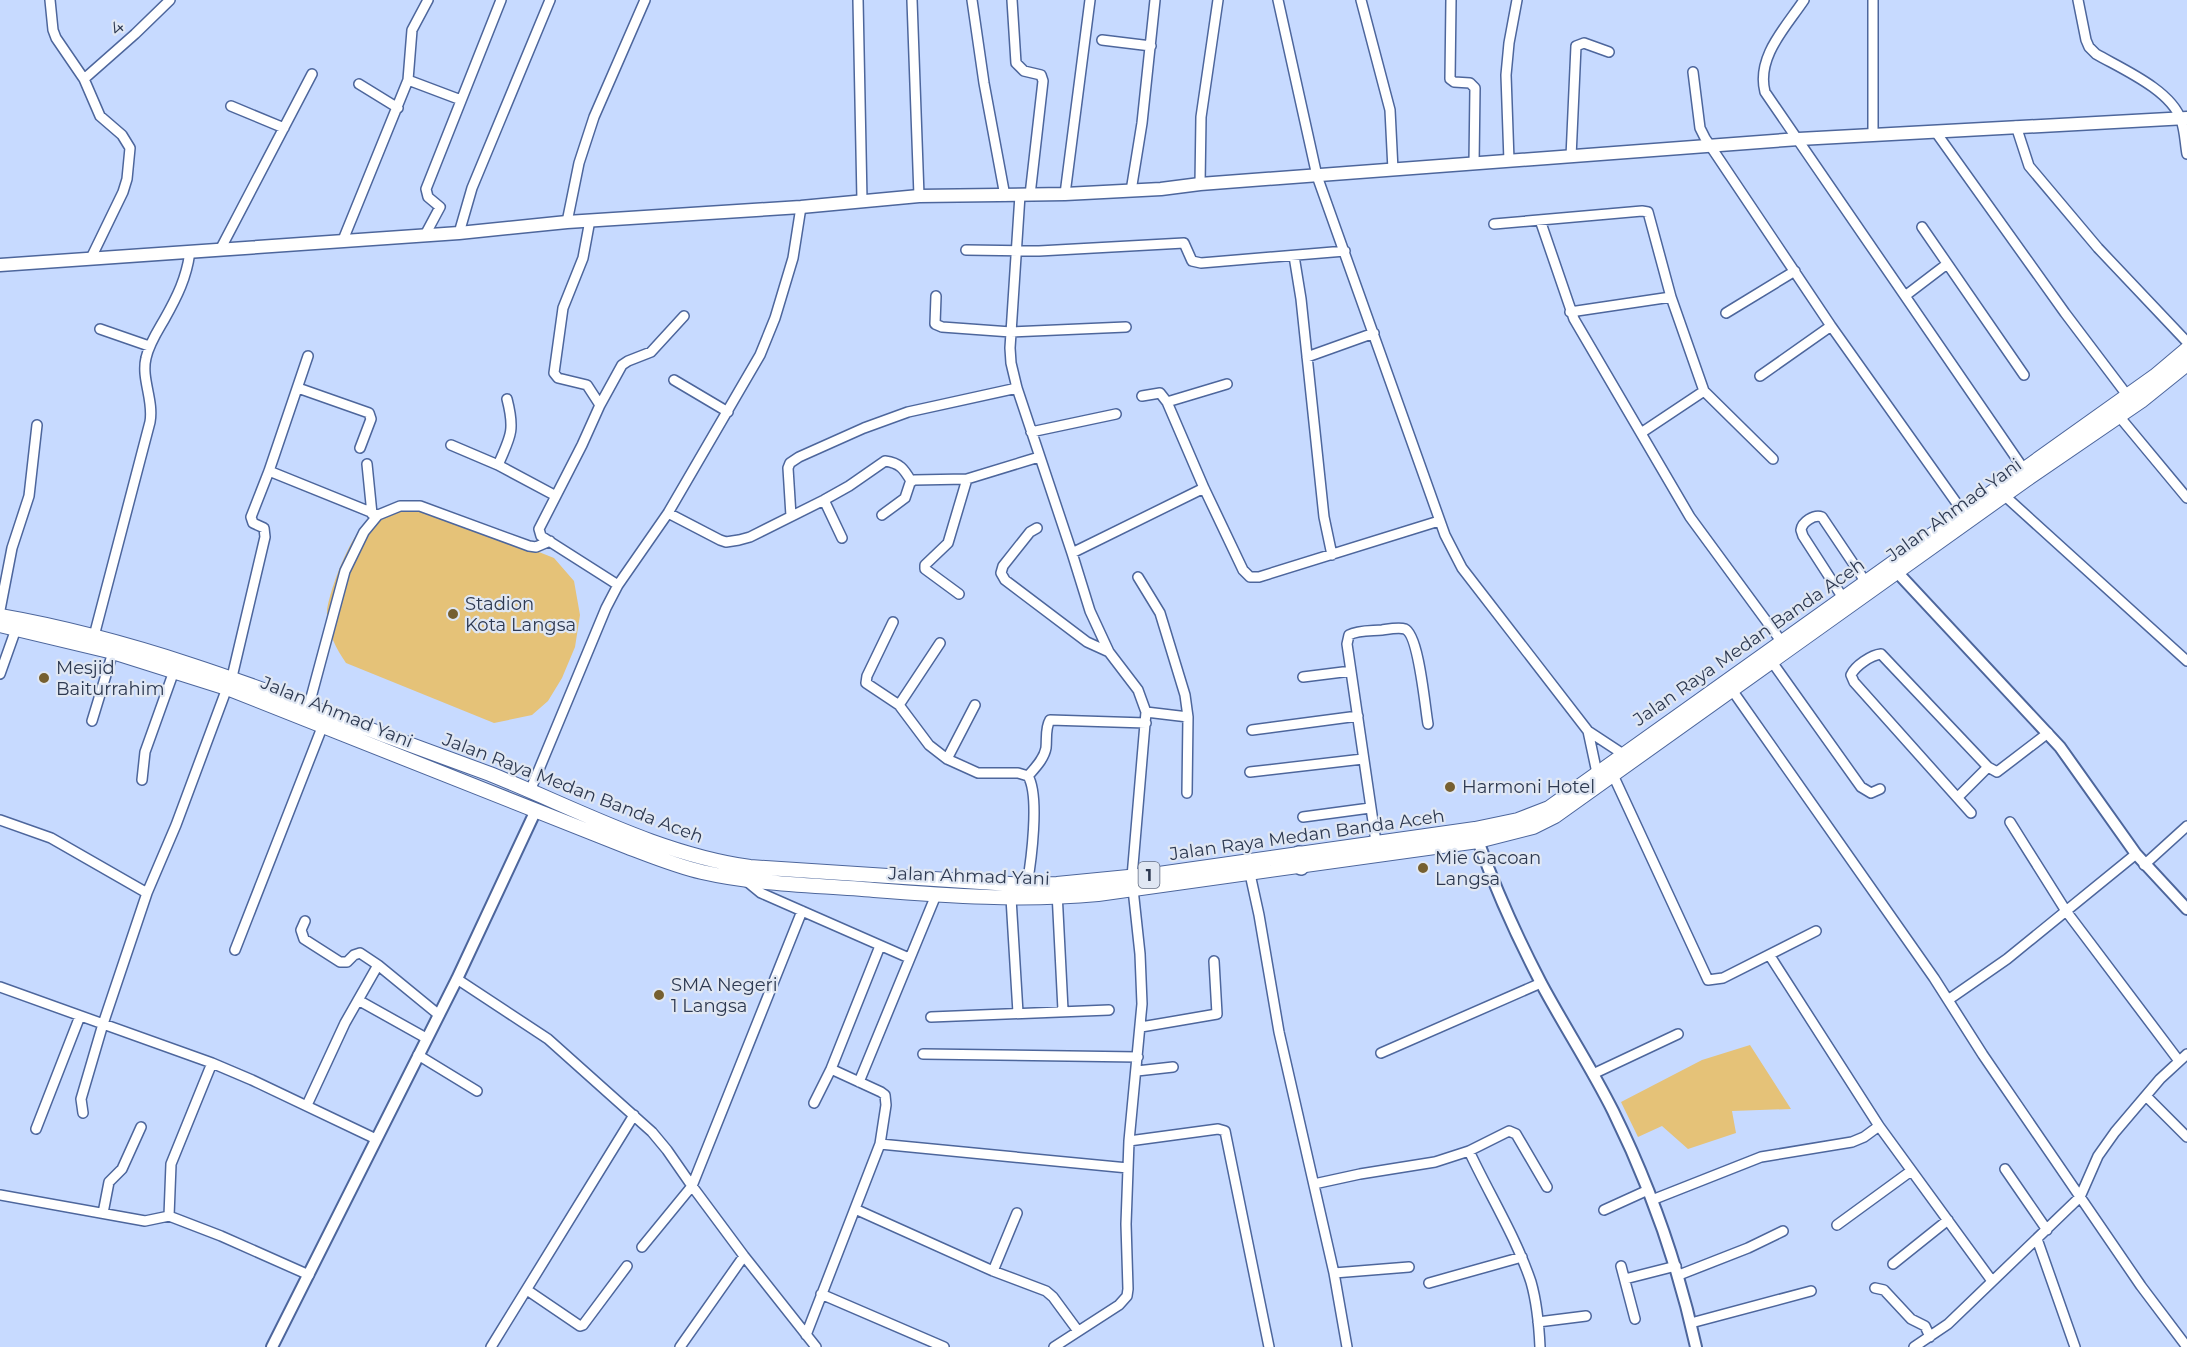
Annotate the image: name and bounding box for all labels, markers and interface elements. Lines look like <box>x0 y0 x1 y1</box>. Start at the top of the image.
street label: 4 <box>105 16 129 40</box>
street label: Jalan Ahmad Yani <box>1881 454 2026 567</box>
street label: Jalan Raya Medan Banda Aceh <box>1628 553 1869 731</box>
place label: Stadion Kota Langsa <box>465 593 576 636</box>
marker: Stadion Kota Langsa <box>446 607 460 621</box>
place label: Mesjid Baiturrahim <box>56 657 165 700</box>
marker: Mesjid Baiturrahim <box>37 671 51 685</box>
street label: Jalan Ahmad Yani <box>257 671 416 752</box>
street label: Jalan Raya Medan Banda Aceh <box>439 728 706 848</box>
place label: Harmoni Hotel <box>1462 776 1595 798</box>
marker: Harmoni Hotel <box>1443 780 1457 794</box>
street label: Jalan Raya Medan Banda Aceh <box>1167 805 1446 865</box>
place label: Mie Gacoan Langsa <box>1435 847 1541 890</box>
marker: Mie Gacoan Langsa <box>1416 861 1430 875</box>
street label: Jalan Ahmad Yani <box>887 862 1050 890</box>
road number: 1 <box>1138 862 1160 888</box>
place label: SMA Negeri 1 Langsa <box>671 974 778 1017</box>
marker: SMA Negeri 1 Langsa <box>652 988 666 1002</box>

